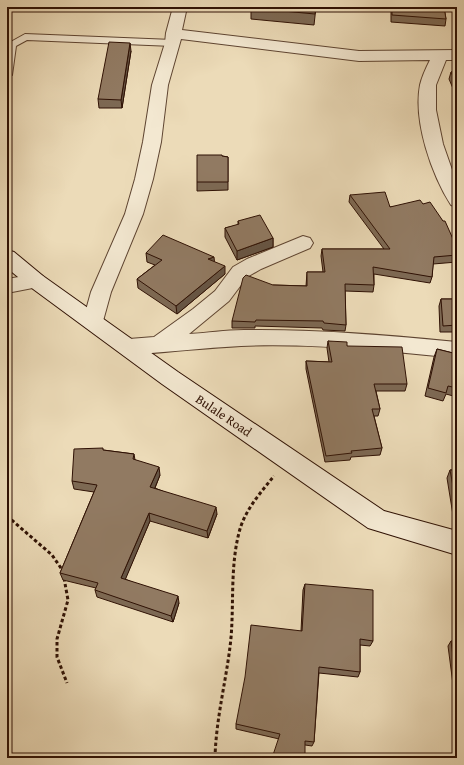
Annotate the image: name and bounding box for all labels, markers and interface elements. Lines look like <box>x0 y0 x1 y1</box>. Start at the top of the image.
street label: Bulale Road <box>192 390 256 441</box>

